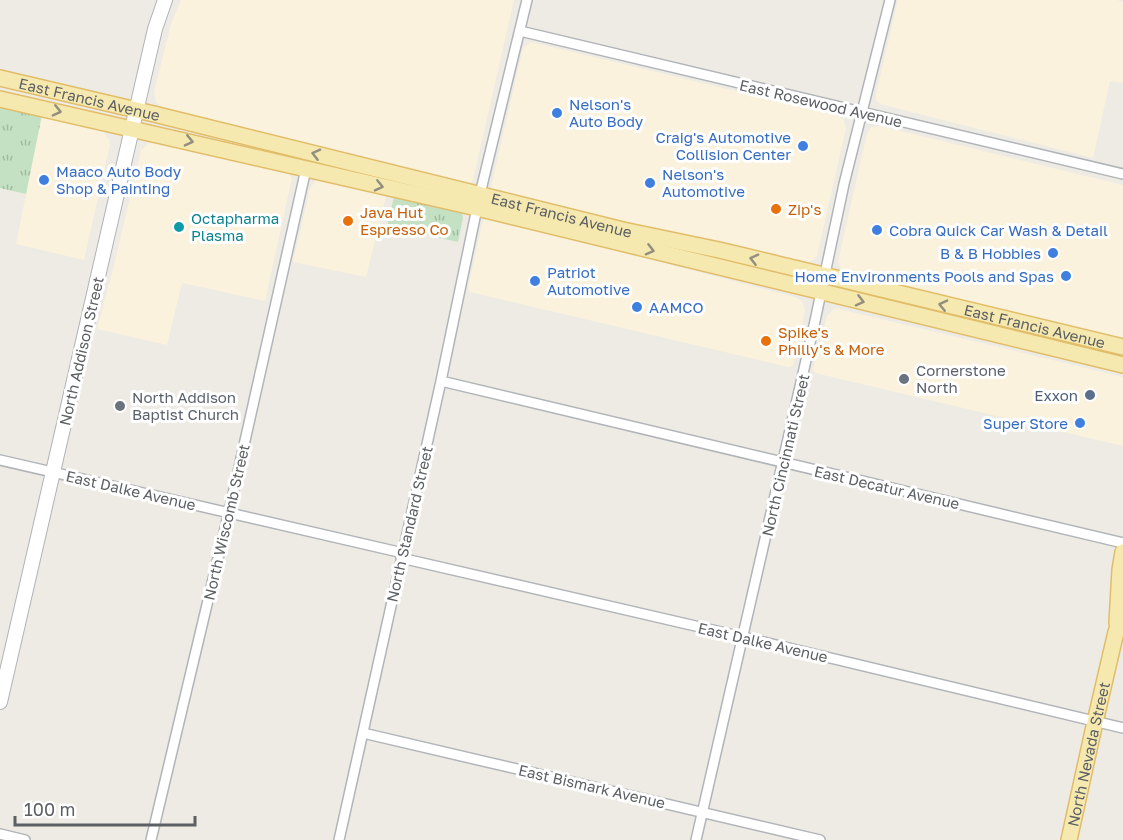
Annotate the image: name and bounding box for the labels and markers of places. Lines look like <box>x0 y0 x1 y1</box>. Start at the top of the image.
place label: Nelson's Auto Body <box>569 95 644 130</box>
marker: Nelson's Auto Body <box>550 106 564 120</box>
place label: Craig's Automotive Collision Center <box>655 128 791 163</box>
marker: Craig's Automotive Collision Center <box>796 139 810 153</box>
place label: Maaco Auto Body Shop & Painting <box>56 162 182 197</box>
place label: Nelson's Automotive <box>662 165 745 200</box>
marker: Maaco Auto Body Shop & Painting <box>37 173 51 187</box>
marker: Nelson's Automotive <box>643 176 657 190</box>
place label: Zip's <box>788 200 821 218</box>
marker: Zip's <box>769 202 783 216</box>
place label: Java Hut Espresso Co <box>360 203 449 238</box>
place label: Octapharma Plasma <box>191 209 279 244</box>
marker: Java Hut Espresso Co <box>341 214 355 228</box>
marker: Octapharma Plasma <box>172 220 186 234</box>
place label: Cobra Quick Car Wash & Detail <box>889 221 1108 239</box>
marker: Cobra Quick Car Wash & Detail <box>870 223 884 237</box>
place label: B & B Hobbies <box>940 244 1041 262</box>
marker: B & B Hobbies <box>1046 246 1060 260</box>
place label: Patriot Automotive <box>547 263 630 298</box>
place label: Home Environments Pools and Spas <box>795 267 1054 285</box>
marker: Home Environments Pools and Spas <box>1059 269 1073 283</box>
marker: Patriot Automotive <box>528 274 542 288</box>
place label: AAMCO <box>649 298 704 316</box>
marker: AAMCO <box>630 300 644 314</box>
place label: Spike's Philly's & More <box>778 323 885 358</box>
marker: Spike's Philly's & More <box>759 334 773 348</box>
place label: Cornerstone North <box>916 361 1006 396</box>
marker: Cornerstone North <box>897 372 911 386</box>
place label: Exxon <box>1034 386 1078 404</box>
place label: North Addison Baptist Church <box>132 388 239 423</box>
marker: Exxon <box>1083 388 1097 402</box>
marker: North Addison Baptist Church <box>113 399 127 413</box>
place label: Super Store <box>983 414 1068 432</box>
marker: Super Store <box>1073 416 1087 430</box>

